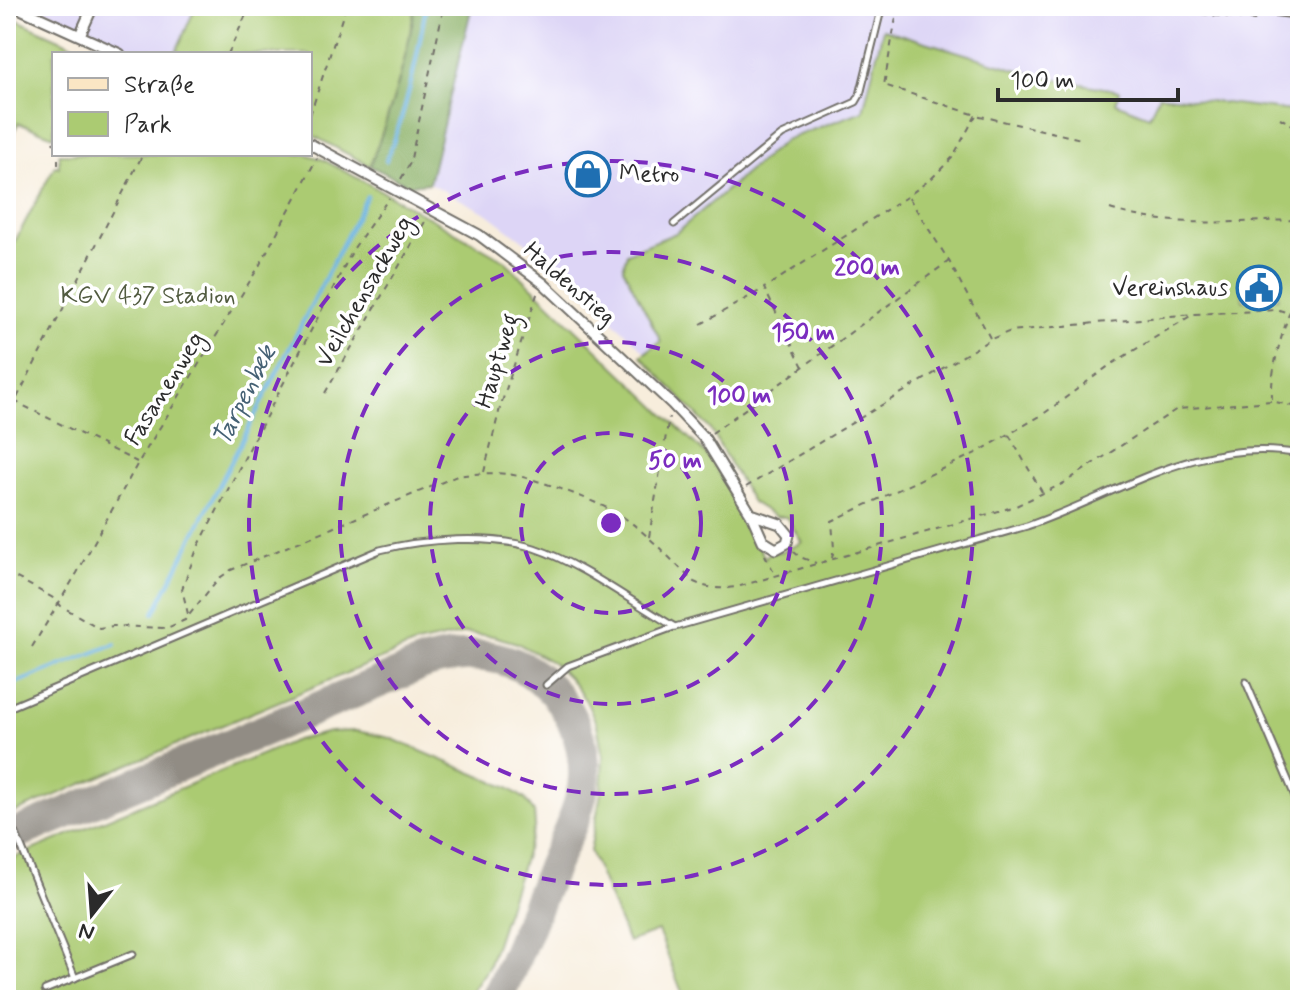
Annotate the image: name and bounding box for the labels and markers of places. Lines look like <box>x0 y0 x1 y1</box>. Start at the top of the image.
shop icon: Metro <box>564 150 612 198</box>
place label: Metro <box>619 159 680 190</box>
public building icon: Vereinshaus <box>1235 264 1283 312</box>
place label: Vereinshaus <box>1112 273 1228 304</box>
centre of rings <box>597 509 625 537</box>

